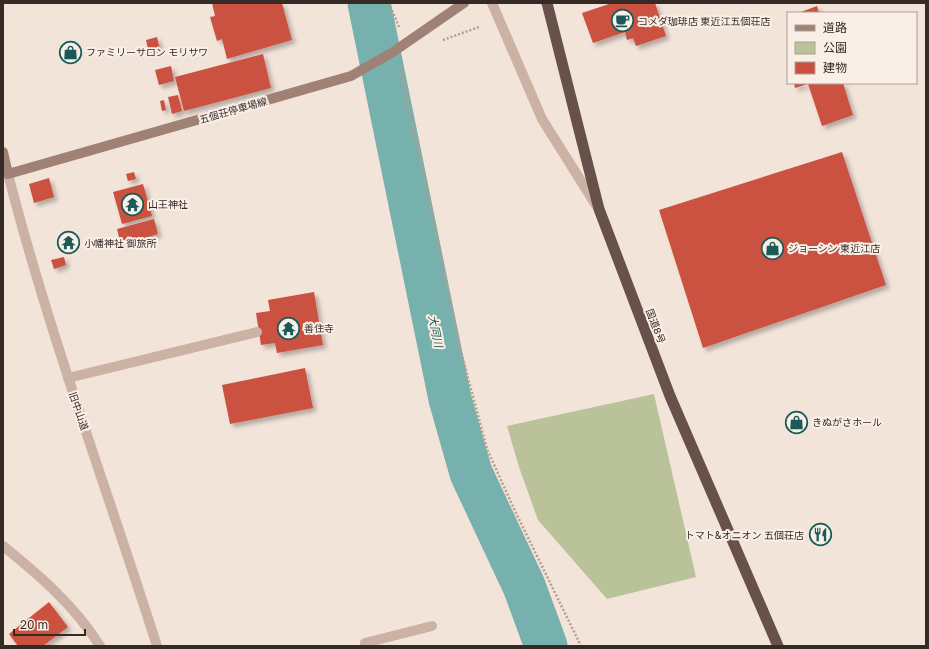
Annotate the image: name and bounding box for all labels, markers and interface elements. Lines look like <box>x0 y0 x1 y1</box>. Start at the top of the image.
cafe icon: コメダ珈琲店 東近江五個荘店 <box>609 8 635 34</box>
legend <box>787 12 917 84</box>
place label: コメダ珈琲店 東近江五個荘店 <box>638 15 771 27</box>
text: 道路 <box>823 20 847 35</box>
shop icon: ファミリーサロン モリサワ <box>57 39 83 65</box>
text: 公園 <box>823 40 847 55</box>
place label: ファミリーサロン モリサワ <box>86 46 208 58</box>
text: 建物 <box>823 60 847 75</box>
street label: 五個荘停車場線 <box>198 95 268 125</box>
temple icon: 山王神社 <box>119 191 145 217</box>
place label: 山王神社 <box>148 198 188 210</box>
temple icon: 小幡神社 御旅所 <box>55 230 81 256</box>
shop icon: ジョーシン 東近江店 <box>759 235 785 261</box>
place label: 小幡神社 御旅所 <box>84 237 157 249</box>
place label: ジョーシン 東近江店 <box>788 242 880 254</box>
street label: 国道8号 <box>644 307 668 345</box>
water label: 大同川 <box>426 314 446 349</box>
temple icon: 善住寺 <box>276 315 302 341</box>
place label: 善住寺 <box>304 322 334 334</box>
street label: 旧中山道 <box>67 390 91 432</box>
shop icon: きぬがさホール <box>784 409 810 435</box>
place label: きぬがさホール <box>812 416 882 428</box>
restaurant icon: トマト&オニオン 五個荘店 <box>807 522 833 548</box>
place label: トマト&オニオン 五個荘店 <box>685 529 804 541</box>
scale bar <box>14 611 85 637</box>
text: 20 m <box>20 617 48 632</box>

